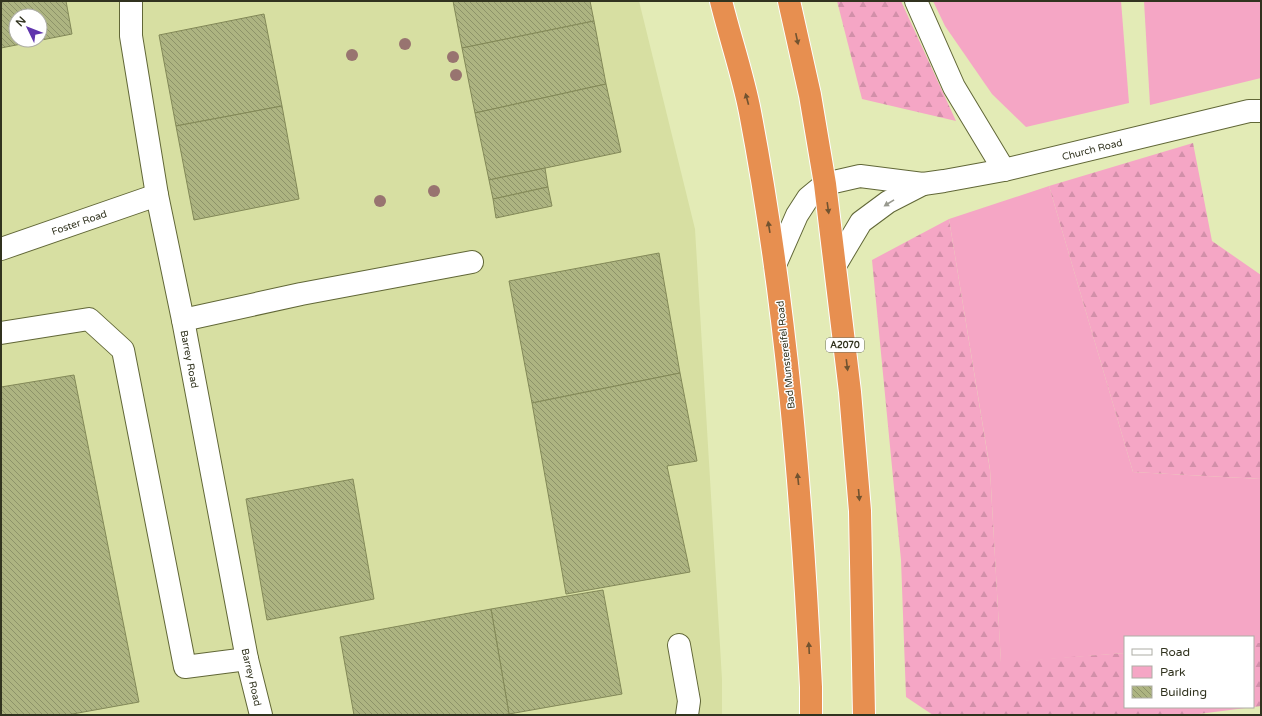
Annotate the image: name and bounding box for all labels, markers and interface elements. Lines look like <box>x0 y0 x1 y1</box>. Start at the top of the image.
north arrow <box>8 8 48 48</box>
text: N <box>13 14 29 29</box>
one-way arrow <box>795 33 801 45</box>
one-way arrow <box>744 92 750 104</box>
street label: Church Road <box>1061 137 1124 163</box>
one-way arrow <box>883 199 895 206</box>
one-way arrow <box>825 202 831 214</box>
street label: Foster Road <box>50 208 108 238</box>
one-way arrow <box>766 221 772 233</box>
street label: Bad Munstereifel Road <box>774 300 798 410</box>
street label: Barrey Road <box>178 329 201 389</box>
road number: A2070 <box>826 338 864 352</box>
one-way arrow <box>844 359 850 371</box>
one-way arrow <box>795 473 801 485</box>
one-way arrow <box>855 489 862 501</box>
legend <box>1124 636 1254 708</box>
one-way arrow <box>806 641 812 654</box>
text: Road <box>1160 645 1190 659</box>
street label: Barrey Road <box>239 647 263 707</box>
text: Park <box>1160 665 1186 679</box>
text: Building <box>1160 685 1207 699</box>

